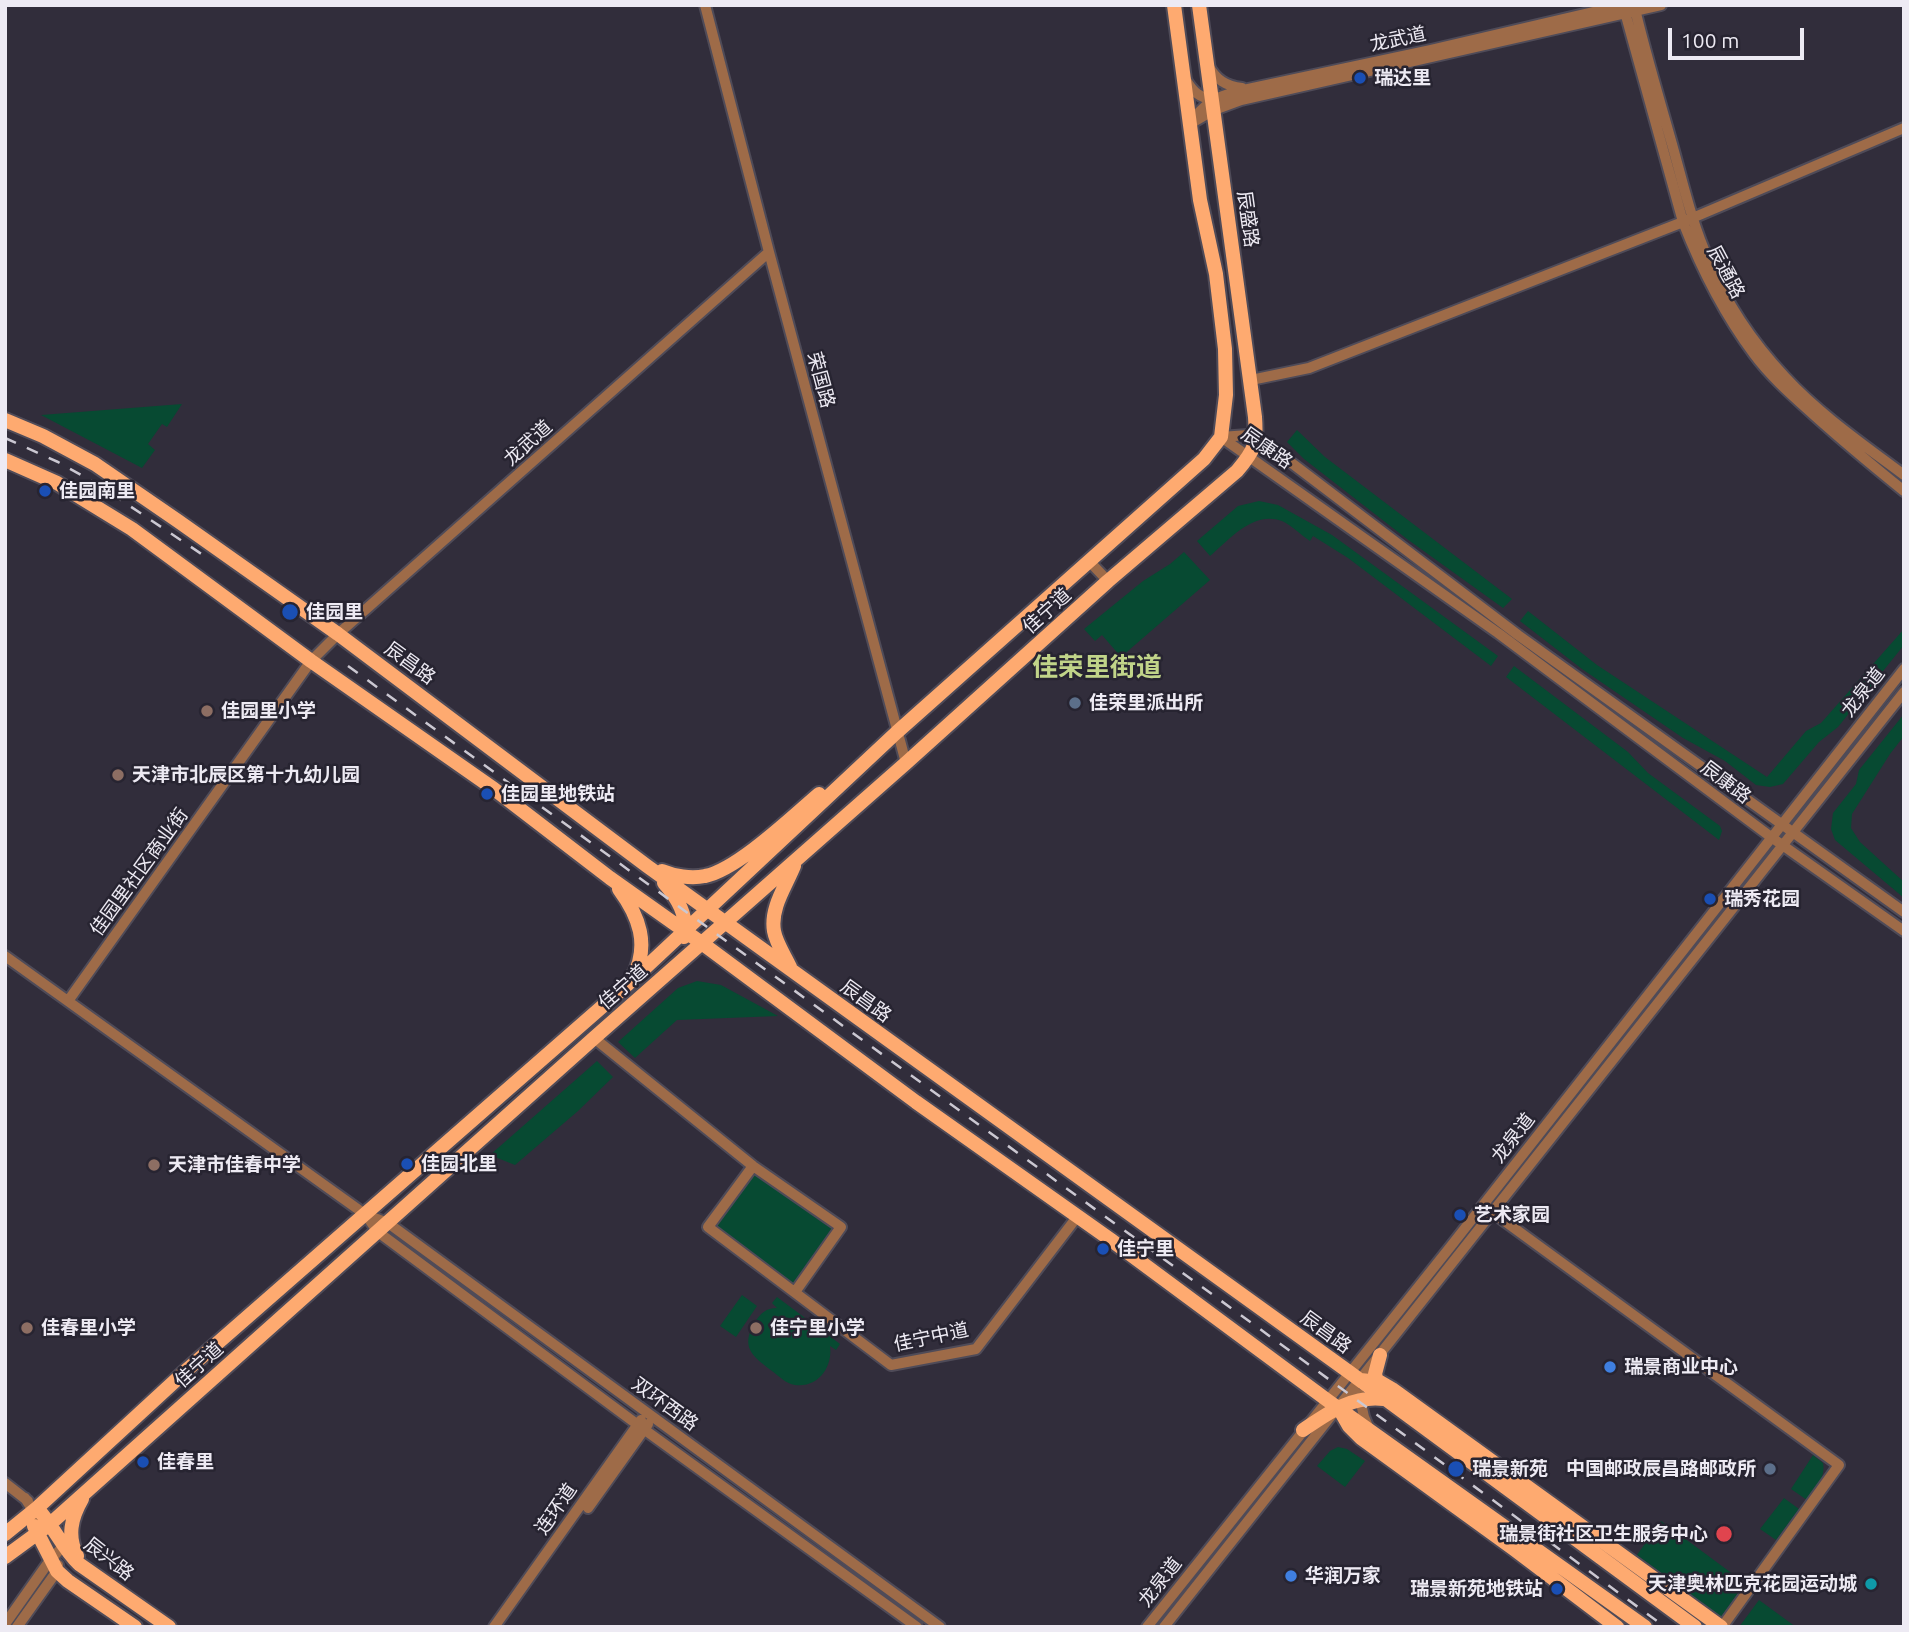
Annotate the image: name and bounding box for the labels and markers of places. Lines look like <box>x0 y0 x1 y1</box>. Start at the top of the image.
place label: 瑞达里 <box>1374 67 1431 89</box>
marker: 瑞达里 <box>1352 70 1368 86</box>
place label: 佳园南里 <box>59 480 135 502</box>
marker: 佳园南里 <box>37 483 53 499</box>
place label: 佳园里 <box>306 601 363 623</box>
marker: 佳园里 <box>280 602 300 622</box>
place label: 佳荣里派出所 <box>1089 692 1203 714</box>
marker: 佳荣里派出所 <box>1067 695 1083 711</box>
place label: 佳园里小学 <box>221 700 316 722</box>
marker: 佳园里小学 <box>199 703 215 719</box>
place label: 天津市北辰区第十九幼儿园 <box>132 764 360 786</box>
marker: 天津市北辰区第十九幼儿园 <box>110 767 126 783</box>
place label: 佳园里地铁站 <box>501 783 615 805</box>
marker: 佳园里地铁站 <box>479 786 495 802</box>
place label: 瑞秀花园 <box>1724 888 1800 910</box>
marker: 瑞秀花园 <box>1702 891 1718 907</box>
place label: 佳园北里 <box>421 1153 497 1175</box>
place label: 天津市佳春中学 <box>168 1154 301 1176</box>
marker: 佳园北里 <box>399 1156 415 1172</box>
marker: 天津市佳春中学 <box>146 1157 162 1173</box>
place label: 艺术家园 <box>1474 1204 1550 1226</box>
marker: 艺术家园 <box>1452 1207 1468 1223</box>
place label: 佳宁里 <box>1117 1238 1174 1260</box>
marker: 佳宁里 <box>1095 1241 1111 1257</box>
place label: 佳春里小学 <box>41 1317 136 1339</box>
place label: 佳宁里小学 <box>770 1317 865 1339</box>
marker: 佳春里小学 <box>19 1320 35 1336</box>
marker: 佳宁里小学 <box>748 1320 764 1336</box>
place label: 瑞景商业中心 <box>1624 1356 1738 1378</box>
marker: 瑞景商业中心 <box>1602 1359 1618 1375</box>
place label: 佳春里 <box>157 1451 214 1473</box>
marker: 佳春里 <box>135 1454 151 1470</box>
place label: 瑞景新苑 <box>1472 1458 1548 1480</box>
place label: 中国邮政辰昌路邮政所 <box>1566 1458 1756 1480</box>
marker: 瑞景新苑 <box>1446 1459 1466 1479</box>
marker: 中国邮政辰昌路邮政所 <box>1762 1461 1778 1477</box>
place label: 瑞景街社区卫生服务中心 <box>1499 1523 1708 1545</box>
marker: 瑞景街社区卫生服务中心 <box>1714 1524 1734 1544</box>
place label: 华润万家 <box>1305 1565 1381 1587</box>
marker: 华润万家 <box>1283 1568 1299 1584</box>
place label: 天津奥林匹克花园运动城 <box>1648 1573 1857 1595</box>
marker: 天津奥林匹克花园运动城 <box>1863 1576 1879 1592</box>
place label: 瑞景新苑地铁站 <box>1410 1578 1543 1600</box>
marker: 瑞景新苑地铁站 <box>1549 1581 1565 1597</box>

